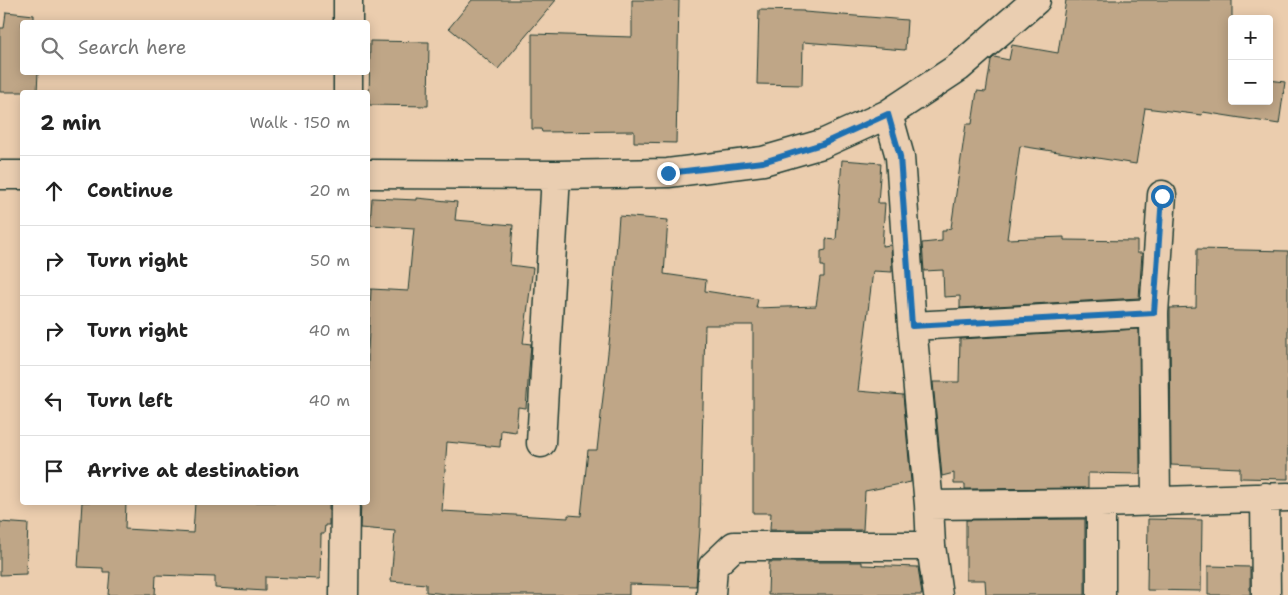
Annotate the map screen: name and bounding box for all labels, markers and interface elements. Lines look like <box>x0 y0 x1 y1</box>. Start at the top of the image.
map controls <box>1228 15 1273 105</box>
button: + <box>1228 15 1273 60</box>
search box <box>20 20 370 75</box>
icon: search <box>38 34 66 62</box>
text: Search here <box>78 35 187 60</box>
button: − <box>1228 60 1273 105</box>
text: 2 min <box>40 109 101 137</box>
text: Walk · 150 m <box>249 112 350 133</box>
route end <box>657 162 680 185</box>
icon: ahead <box>40 177 68 205</box>
text: Continue <box>87 178 173 203</box>
text: 20 m <box>309 180 350 201</box>
route start <box>1151 185 1174 208</box>
icon: right <box>40 247 68 275</box>
text: Turn right <box>87 248 188 273</box>
text: 50 m <box>310 250 350 271</box>
icon: right <box>40 317 68 345</box>
text: Turn right <box>87 318 188 343</box>
text: 40 m <box>308 320 350 341</box>
icon: left <box>40 387 68 415</box>
text: Turn left <box>87 388 173 413</box>
text: 40 m <box>308 390 350 411</box>
icon: arrive <box>40 457 68 485</box>
text: Arrive at destination <box>87 458 299 483</box>

